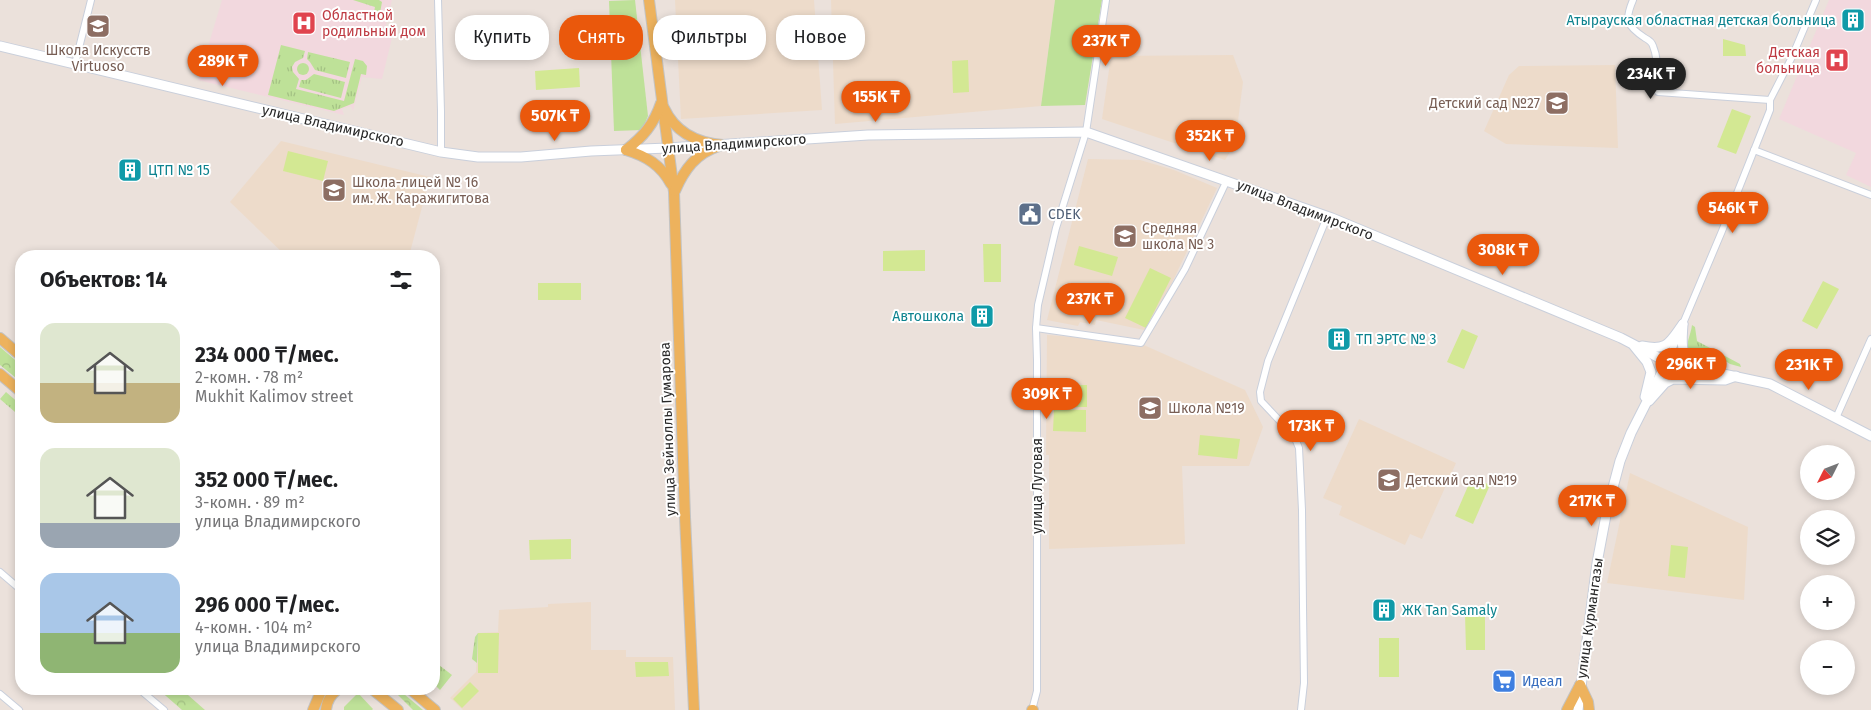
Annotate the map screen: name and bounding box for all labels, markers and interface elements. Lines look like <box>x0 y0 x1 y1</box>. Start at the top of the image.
place label: Областной родильный дом <box>322 7 426 40</box>
building icon: Атырауская областная детская больница <box>1840 7 1866 33</box>
hospital icon: Областной родильный дом <box>291 10 317 36</box>
place label: Атырауская областная детская больница <box>1566 12 1836 29</box>
school or university icon: Школа Искусств Virtuoso <box>85 13 111 39</box>
chip: Купить <box>455 15 549 60</box>
chip: Снять <box>559 15 643 60</box>
chip: Фильтры <box>653 15 766 60</box>
chip: Новое <box>776 15 865 60</box>
pin: 237K ₸ <box>1065 24 1147 67</box>
text: 237K ₸ <box>1083 31 1129 50</box>
place label: Школа Искусств Virtuoso <box>45 42 151 75</box>
pin: 289K ₸ <box>182 44 264 87</box>
place label: Детская больница <box>1756 44 1820 77</box>
hospital icon: Детская больница <box>1824 47 1850 73</box>
text: 289K ₸ <box>199 51 247 70</box>
pin: 234K ₸ <box>1610 58 1692 100</box>
text: 234K ₸ <box>1627 64 1675 83</box>
pin: 155K ₸ <box>835 80 917 123</box>
text: 155K ₸ <box>852 87 900 106</box>
school or university icon: Детский сад №27 <box>1544 90 1570 116</box>
place label: Детский сад №27 <box>1428 95 1540 112</box>
pin: 507K ₸ <box>514 100 596 142</box>
street label: улица Владимирского <box>260 101 406 151</box>
text: 507K ₸ <box>531 106 579 125</box>
pin: 352K ₸ <box>1169 120 1251 162</box>
text: 352K ₸ <box>1186 126 1234 145</box>
street label: улица Владимирского <box>661 130 807 158</box>
building icon: ЦТП № 15 <box>117 157 143 183</box>
place label: ЦТП № 15 <box>148 162 210 179</box>
place label: Школа-лицей № 16 им. Ж. Каражигитова <box>352 174 489 207</box>
street label: улица Владимирского <box>1234 176 1376 244</box>
school or university icon: Школа-лицей № 16 им. Ж. Каражигитова <box>321 177 347 203</box>
pin: 546K ₸ <box>1692 192 1774 234</box>
text: 546K ₸ <box>1708 198 1758 217</box>
public building icon: CDEK <box>1017 201 1043 227</box>
place label: CDEK <box>1048 206 1081 223</box>
place label: Средняя школа № 3 <box>1142 220 1214 253</box>
school or university icon: Средняя школа № 3 <box>1112 223 1138 249</box>
pin: 308K ₸ <box>1462 234 1544 276</box>
text: 308K ₸ <box>1478 240 1528 259</box>
icon: filters <box>387 266 415 294</box>
text: Объектов: 14 <box>40 267 167 293</box>
pin: 237K ₸ <box>1049 282 1131 325</box>
text: 237K ₸ <box>1067 289 1113 308</box>
building icon: Автошкола <box>969 303 995 329</box>
place label: Автошкола <box>892 308 964 325</box>
building icon: ТП ЭРТС № 3 <box>1326 326 1352 352</box>
place label: ТП ЭРТС № 3 <box>1356 331 1436 348</box>
text: 234 000 ₸/мес. <box>195 342 339 368</box>
street label: улица Зейноллы Гумарова <box>656 342 680 516</box>
icon: home <box>80 343 140 403</box>
pin: 296K ₸ <box>1650 348 1732 390</box>
pin: 231K ₸ <box>1768 348 1850 391</box>
text: 296K ₸ <box>1667 354 1715 373</box>
text: 231K ₸ <box>1786 355 1832 374</box>
text: 2-комн. · 78 m² <box>195 368 303 387</box>
pin: 309K ₸ <box>1006 378 1088 420</box>
text: 309K ₸ <box>1022 384 1072 403</box>
text: Mukhit Kalimov street <box>195 387 353 406</box>
school or university icon: Школа №19 <box>1137 395 1163 421</box>
place label: Школа №19 <box>1168 400 1245 417</box>
pin: 173K ₸ <box>1270 410 1352 452</box>
text: 173K ₸ <box>1288 416 1334 435</box>
street label: улица Луговая <box>1029 438 1046 534</box>
north arrow <box>1800 445 1855 500</box>
map controls <box>1800 445 1855 695</box>
text: 352 000 ₸/мес. <box>195 467 338 493</box>
school or university icon: Детский сад №19 <box>1376 467 1402 493</box>
icon: home <box>80 468 140 528</box>
place label: Детский сад №19 <box>1405 472 1517 489</box>
pin: 217K ₸ <box>1551 484 1633 527</box>
text: 217K ₸ <box>1569 491 1615 510</box>
text: 3-комн. · 89 m² <box>195 493 305 512</box>
button: layers <box>1800 510 1855 565</box>
text: улица Владимирского <box>195 512 361 531</box>
street label: улица Курмангазы <box>1573 557 1607 679</box>
button: + <box>1800 575 1855 630</box>
text: 296 000 ₸/мес. <box>195 592 339 618</box>
icon: home <box>80 593 140 653</box>
building icon: ЖК Tan Samaly <box>1371 597 1397 623</box>
place label: ЖК Tan Samaly <box>1402 602 1497 619</box>
text: 4-комн. · 104 m² <box>195 618 313 637</box>
text: улица Владимирского <box>195 637 361 656</box>
button: − <box>1800 640 1855 695</box>
supermarket icon: Идеал <box>1491 668 1517 694</box>
place label: Идеал <box>1522 673 1563 690</box>

